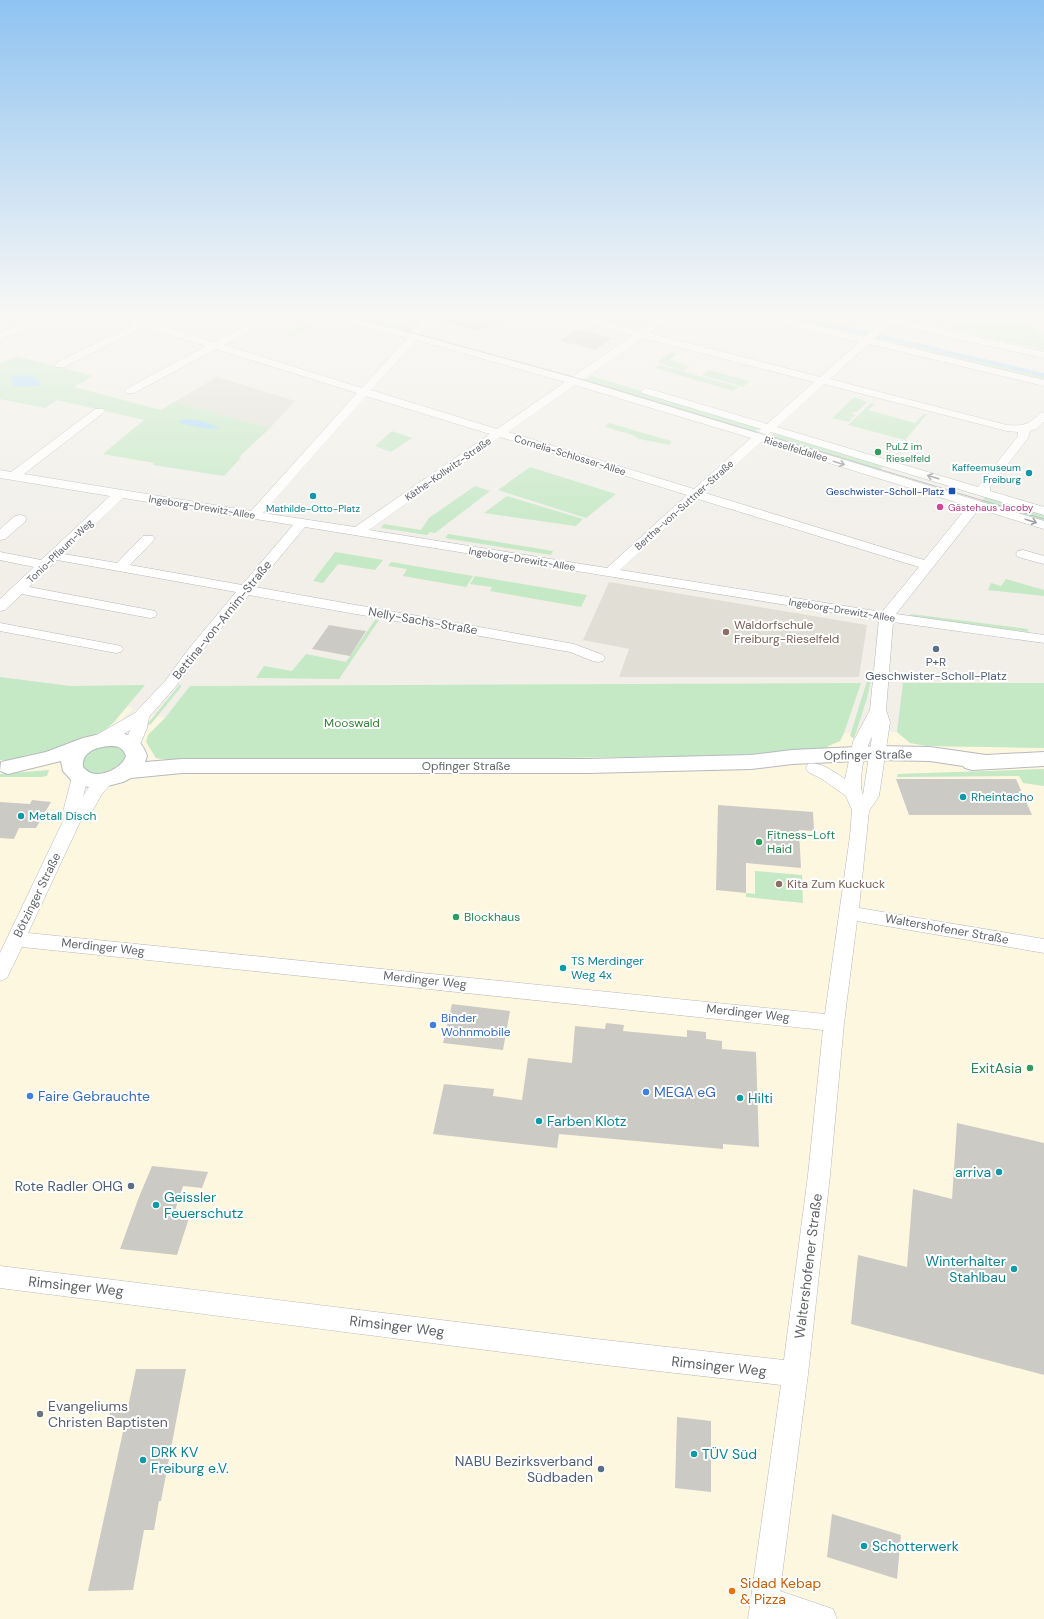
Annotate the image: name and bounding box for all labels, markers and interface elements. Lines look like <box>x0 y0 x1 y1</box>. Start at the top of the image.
street label: Cornelia-Schlosser-Allee <box>513 432 628 478</box>
street label: Rieselfeldallee <box>763 433 830 465</box>
street label: Käthe-Kollwitz-Straße <box>402 434 494 504</box>
place label: PuLZ im Rieselfeld <box>886 440 930 465</box>
marker: PuLZ im Rieselfeld <box>873 447 883 457</box>
street label: Bertha-von-Suttner-Straße <box>632 457 736 553</box>
one-way arrow <box>833 460 846 467</box>
place label: Kaffeemuseum Freiburg <box>952 461 1021 486</box>
marker: Kaffeemuseum Freiburg <box>1024 468 1034 478</box>
one-way arrow <box>927 473 940 480</box>
place label: Geschwister-Scholl-Platz <box>826 485 944 498</box>
marker: Geschwister-Scholl-Platz <box>947 486 957 496</box>
marker: Mathilde-Otto-Platz <box>308 491 318 501</box>
street label: Ingeborg-Drewitz-Allee <box>148 492 257 522</box>
place label: Gästehaus Jacoby <box>948 501 1034 514</box>
place label: Mathilde-Otto-Platz <box>266 502 360 515</box>
marker: Gästehaus Jacoby <box>935 502 945 512</box>
street label: Tonio-Pflaum-Weg <box>24 516 96 586</box>
one-way arrow <box>1024 518 1037 525</box>
street label: Ingeborg-Drewitz-Allee <box>468 544 577 574</box>
street label: Bettina-von-Arnim-Straße <box>169 557 275 683</box>
street label: Ingeborg-Drewitz-Allee <box>788 595 897 625</box>
street label: Nelly-Sachs-Straße <box>367 604 479 639</box>
place label: Waldorfschule Freiburg-Rieselfeld <box>734 617 839 647</box>
marker: Waldorfschule Freiburg-Rieselfeld <box>721 627 731 637</box>
marker: P+R Geschwister-Scholl-Platz <box>931 644 941 654</box>
place label: P+R Geschwister-Scholl-Platz <box>865 654 1007 684</box>
park label: Mooswald <box>324 715 380 731</box>
street label: Opfinger Straße <box>824 746 913 764</box>
street label: Opfinger Straße <box>422 758 510 774</box>
place label: Rheintacho <box>971 789 1034 805</box>
marker: Rheintacho <box>958 792 968 802</box>
place label: Metall Disch <box>29 808 97 824</box>
marker: Metall Disch <box>16 811 26 821</box>
place label: Fitness-Loft Haid <box>767 827 836 857</box>
marker: Fitness-Loft Haid <box>754 837 764 847</box>
street label: Bötzinger Straße <box>10 850 64 940</box>
place label: Kita Zum Kuckuck <box>787 876 885 892</box>
marker: Kita Zum Kuckuck <box>774 879 784 889</box>
place label: Blockhaus <box>464 909 520 925</box>
street label: Waltershofener Straße <box>884 910 1010 948</box>
marker: Blockhaus <box>451 912 461 922</box>
street label: Merdinger Weg <box>60 935 146 959</box>
place label: TS Merdinger Weg 4x <box>571 953 644 983</box>
marker: TS Merdinger Weg 4x <box>558 963 568 973</box>
street label: Merdinger Weg <box>382 968 468 992</box>
street label: Merdinger Weg <box>705 1001 791 1025</box>
place label: Binder Wohnmobile <box>441 1010 511 1040</box>
marker: Binder Wohnmobile <box>428 1020 438 1030</box>
place label: ExitAsia <box>971 1059 1022 1077</box>
marker: ExitAsia <box>1025 1063 1035 1073</box>
place label: MEGA eG <box>654 1083 716 1101</box>
place label: Faire Gebrauchte <box>38 1087 150 1105</box>
marker: MEGA eG <box>641 1087 651 1097</box>
place label: Hilti <box>748 1089 773 1107</box>
marker: Faire Gebrauchte <box>25 1091 35 1101</box>
marker: Hilti <box>735 1093 745 1103</box>
place label: Farben Klotz <box>547 1112 627 1130</box>
marker: Farben Klotz <box>534 1116 544 1126</box>
place label: arriva <box>955 1163 991 1181</box>
marker: arriva <box>994 1167 1004 1177</box>
place label: Rote Radler OHG <box>15 1177 123 1195</box>
marker: Rote Radler OHG <box>126 1181 136 1191</box>
place label: Geissler Feuerschutz <box>164 1188 243 1222</box>
street label: Waltershofener Straße <box>790 1192 826 1340</box>
marker: Geissler Feuerschutz <box>151 1200 161 1210</box>
place label: Winterhalter Stahlbau <box>925 1252 1006 1286</box>
marker: Winterhalter Stahlbau <box>1009 1264 1019 1274</box>
street label: Rimsinger Weg <box>28 1272 125 1300</box>
street label: Rimsinger Weg <box>348 1311 446 1341</box>
street label: Rimsinger Weg <box>671 1352 768 1380</box>
place label: Evangeliums Christen Baptisten <box>48 1397 168 1431</box>
marker: Evangeliums Christen Baptisten <box>35 1409 45 1419</box>
place label: DRK KV Freiburg e.V. <box>151 1443 229 1477</box>
place label: TÜV Süd <box>702 1445 757 1463</box>
marker: TÜV Süd <box>689 1449 699 1459</box>
place label: NABU Bezirksverband Südbaden <box>455 1452 593 1486</box>
marker: DRK KV Freiburg e.V. <box>138 1455 148 1465</box>
marker: NABU Bezirksverband Südbaden <box>596 1464 606 1474</box>
place label: Schotterwerk <box>872 1537 959 1555</box>
marker: Schotterwerk <box>859 1541 869 1551</box>
place label: Sidad Kebap & Pizza <box>740 1574 821 1608</box>
marker: Sidad Kebap & Pizza <box>727 1586 737 1596</box>

